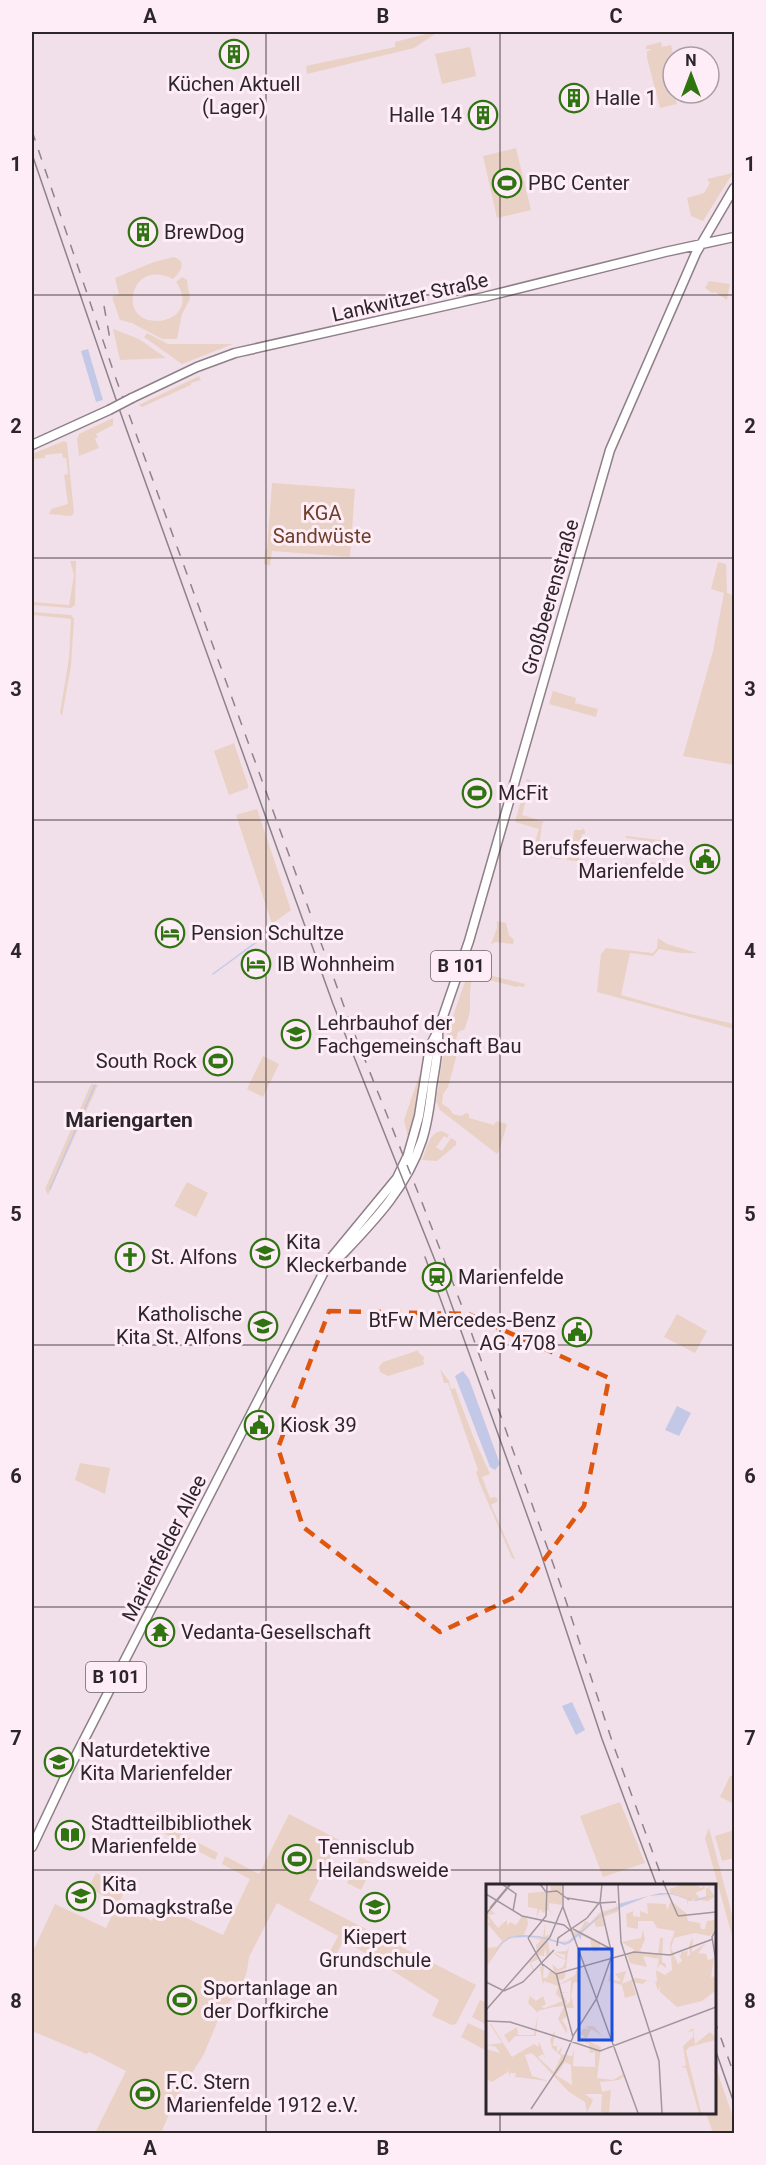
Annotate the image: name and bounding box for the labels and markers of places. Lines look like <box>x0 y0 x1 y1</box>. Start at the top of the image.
building icon: Küchen Aktuell (Lager) <box>218 38 250 70</box>
place label: Küchen Aktuell (Lager) <box>168 72 300 119</box>
building icon: Halle 1 <box>558 82 590 114</box>
place label: Halle 1 <box>595 86 657 110</box>
building icon: Halle 14 <box>467 99 499 131</box>
place label: Halle 14 <box>389 103 462 127</box>
sports icon: PBC Center <box>491 167 523 199</box>
place label: PBC Center <box>528 171 630 195</box>
building icon: BrewDog <box>127 216 159 248</box>
place label: BrewDog <box>164 220 244 244</box>
sports icon: McFit <box>461 777 493 809</box>
place label: McFit <box>498 781 548 805</box>
place label: Berufsfeuerwache Marienfelde <box>522 836 684 883</box>
public building icon: Berufsfeuerwache Marienfelde <box>689 843 721 875</box>
hotel icon: Pension Schultze <box>154 917 186 949</box>
place label: Pension Schultze <box>191 921 344 945</box>
hotel icon: IB Wohnheim <box>240 948 272 980</box>
place label: IB Wohnheim <box>277 952 395 976</box>
place label: Lehrbauhof der Fachgemeinschaft Bau <box>317 1011 521 1058</box>
school or university icon: Lehrbauhof der Fachgemeinschaft Bau <box>280 1018 312 1050</box>
sports icon: South Rock <box>202 1045 234 1077</box>
place label: South Rock <box>96 1049 198 1073</box>
place label: Kita Kleckerbande <box>286 1230 407 1277</box>
school or university icon: Kita Kleckerbande <box>249 1237 281 1269</box>
church icon: St. Alfons <box>114 1241 146 1273</box>
place label: St. Alfons <box>151 1245 237 1269</box>
station icon: Marienfelde <box>421 1261 453 1293</box>
place label: Marienfelde <box>458 1265 564 1289</box>
place label: Katholische Kita St. Alfons <box>116 1302 242 1349</box>
place label: BtFw Mercedes-Benz AG 4708 <box>368 1308 556 1355</box>
school or university icon: Katholische Kita St. Alfons <box>247 1310 279 1342</box>
public building icon: BtFw Mercedes-Benz AG 4708 <box>561 1316 593 1348</box>
public building icon: Kiosk 39 <box>243 1409 275 1441</box>
place label: Kiosk 39 <box>280 1413 357 1437</box>
temple icon: Vedanta-Gesellschaft <box>144 1616 176 1648</box>
place label: Vedanta-Gesellschaft <box>181 1620 371 1644</box>
place label: Naturdetektive Kita Marienfelder <box>80 1738 232 1785</box>
school or university icon: Naturdetektive Kita Marienfelder <box>43 1746 75 1778</box>
place label: Stadtteilbibliothek Marienfelde <box>91 1811 253 1858</box>
library icon: Stadtteilbibliothek Marienfelde <box>54 1819 86 1851</box>
place label: Tennisclub Heilandsweide <box>318 1835 449 1882</box>
sports icon: Tennisclub Heilandsweide <box>281 1843 313 1875</box>
place label: Kita Domagkstraße <box>102 1872 233 1919</box>
school or university icon: Kita Domagkstraße <box>65 1880 97 1912</box>
school or university icon: Kiepert Grundschule <box>359 1891 391 1923</box>
place label: Kiepert Grundschule <box>319 1925 431 1972</box>
place label: Sportanlage an der Dorfkirche <box>203 1976 338 2023</box>
sports icon: Sportanlage an der Dorfkirche <box>166 1984 198 2016</box>
place label: F.C. Stern Marienfelde 1912 e.V. <box>166 2070 358 2117</box>
sports icon: F.C. Stern Marienfelde 1912 e.V. <box>129 2078 161 2110</box>

